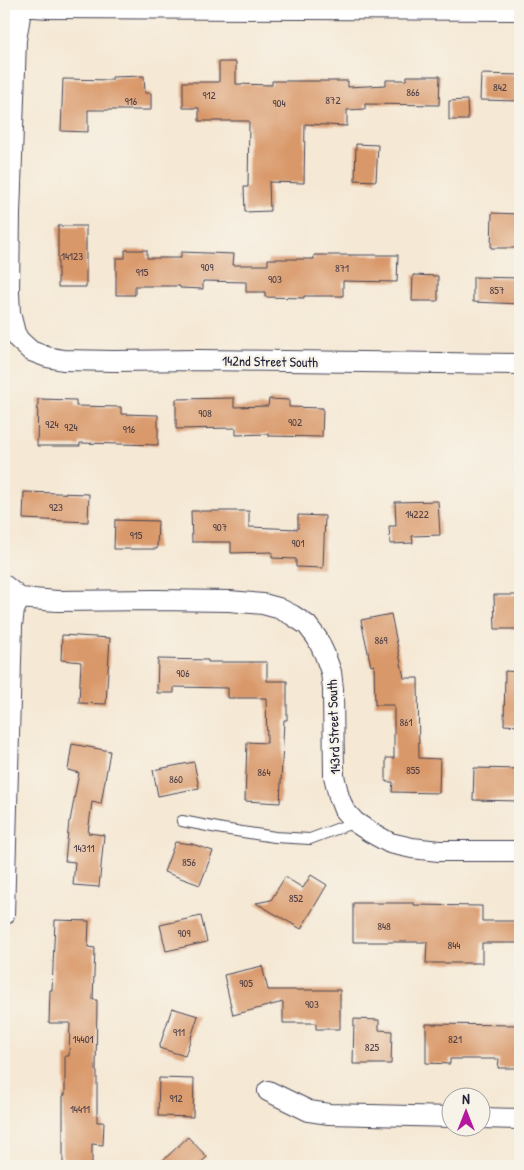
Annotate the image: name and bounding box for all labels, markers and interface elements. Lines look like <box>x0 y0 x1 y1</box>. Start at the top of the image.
house number: 842 <box>493 80 507 94</box>
house number: 866 <box>406 85 420 99</box>
house number: 912 <box>202 88 216 102</box>
house number: 872 <box>325 93 341 107</box>
house number: 916 <box>125 94 138 108</box>
house number: 904 <box>272 96 286 110</box>
house number: 14123 <box>61 249 83 263</box>
house number: 909 <box>200 260 214 274</box>
house number: 871 <box>335 261 349 275</box>
house number: 915 <box>136 265 149 279</box>
house number: 903 <box>268 272 282 286</box>
house number: 857 <box>490 283 504 297</box>
street label: 142nd Street South <box>222 351 318 371</box>
house number: 908 <box>198 406 212 420</box>
house number: 902 <box>288 415 302 429</box>
house number: 924 <box>45 417 59 431</box>
house number: 924 <box>64 420 78 434</box>
house number: 916 <box>123 422 136 436</box>
house number: 923 <box>49 500 63 514</box>
house number: 14222 <box>405 507 429 521</box>
house number: 907 <box>213 520 227 534</box>
house number: 915 <box>130 528 143 542</box>
house number: 901 <box>292 536 304 550</box>
house number: 869 <box>374 633 388 647</box>
house number: 906 <box>176 666 190 680</box>
street label: 143rd Street South <box>322 679 344 775</box>
house number: 861 <box>399 715 413 729</box>
house number: 855 <box>406 763 420 777</box>
house number: 864 <box>257 765 271 779</box>
house number: 860 <box>169 772 183 786</box>
house number: 14311 <box>73 841 95 855</box>
house number: 856 <box>182 855 197 869</box>
house number: 852 <box>289 891 303 905</box>
house number: 848 <box>377 919 391 933</box>
house number: 909 <box>177 926 191 940</box>
house number: 844 <box>447 938 461 952</box>
house number: 905 <box>239 976 253 990</box>
house number: 903 <box>305 997 319 1011</box>
house number: 911 <box>173 1025 185 1039</box>
house number: 14401 <box>72 1032 94 1046</box>
house number: 821 <box>448 1032 462 1046</box>
house number: 825 <box>365 1040 380 1054</box>
north arrow <box>442 1088 492 1138</box>
text: N <box>462 1089 470 1108</box>
house number: 912 <box>169 1091 183 1105</box>
house number: 14411 <box>70 1102 90 1116</box>

